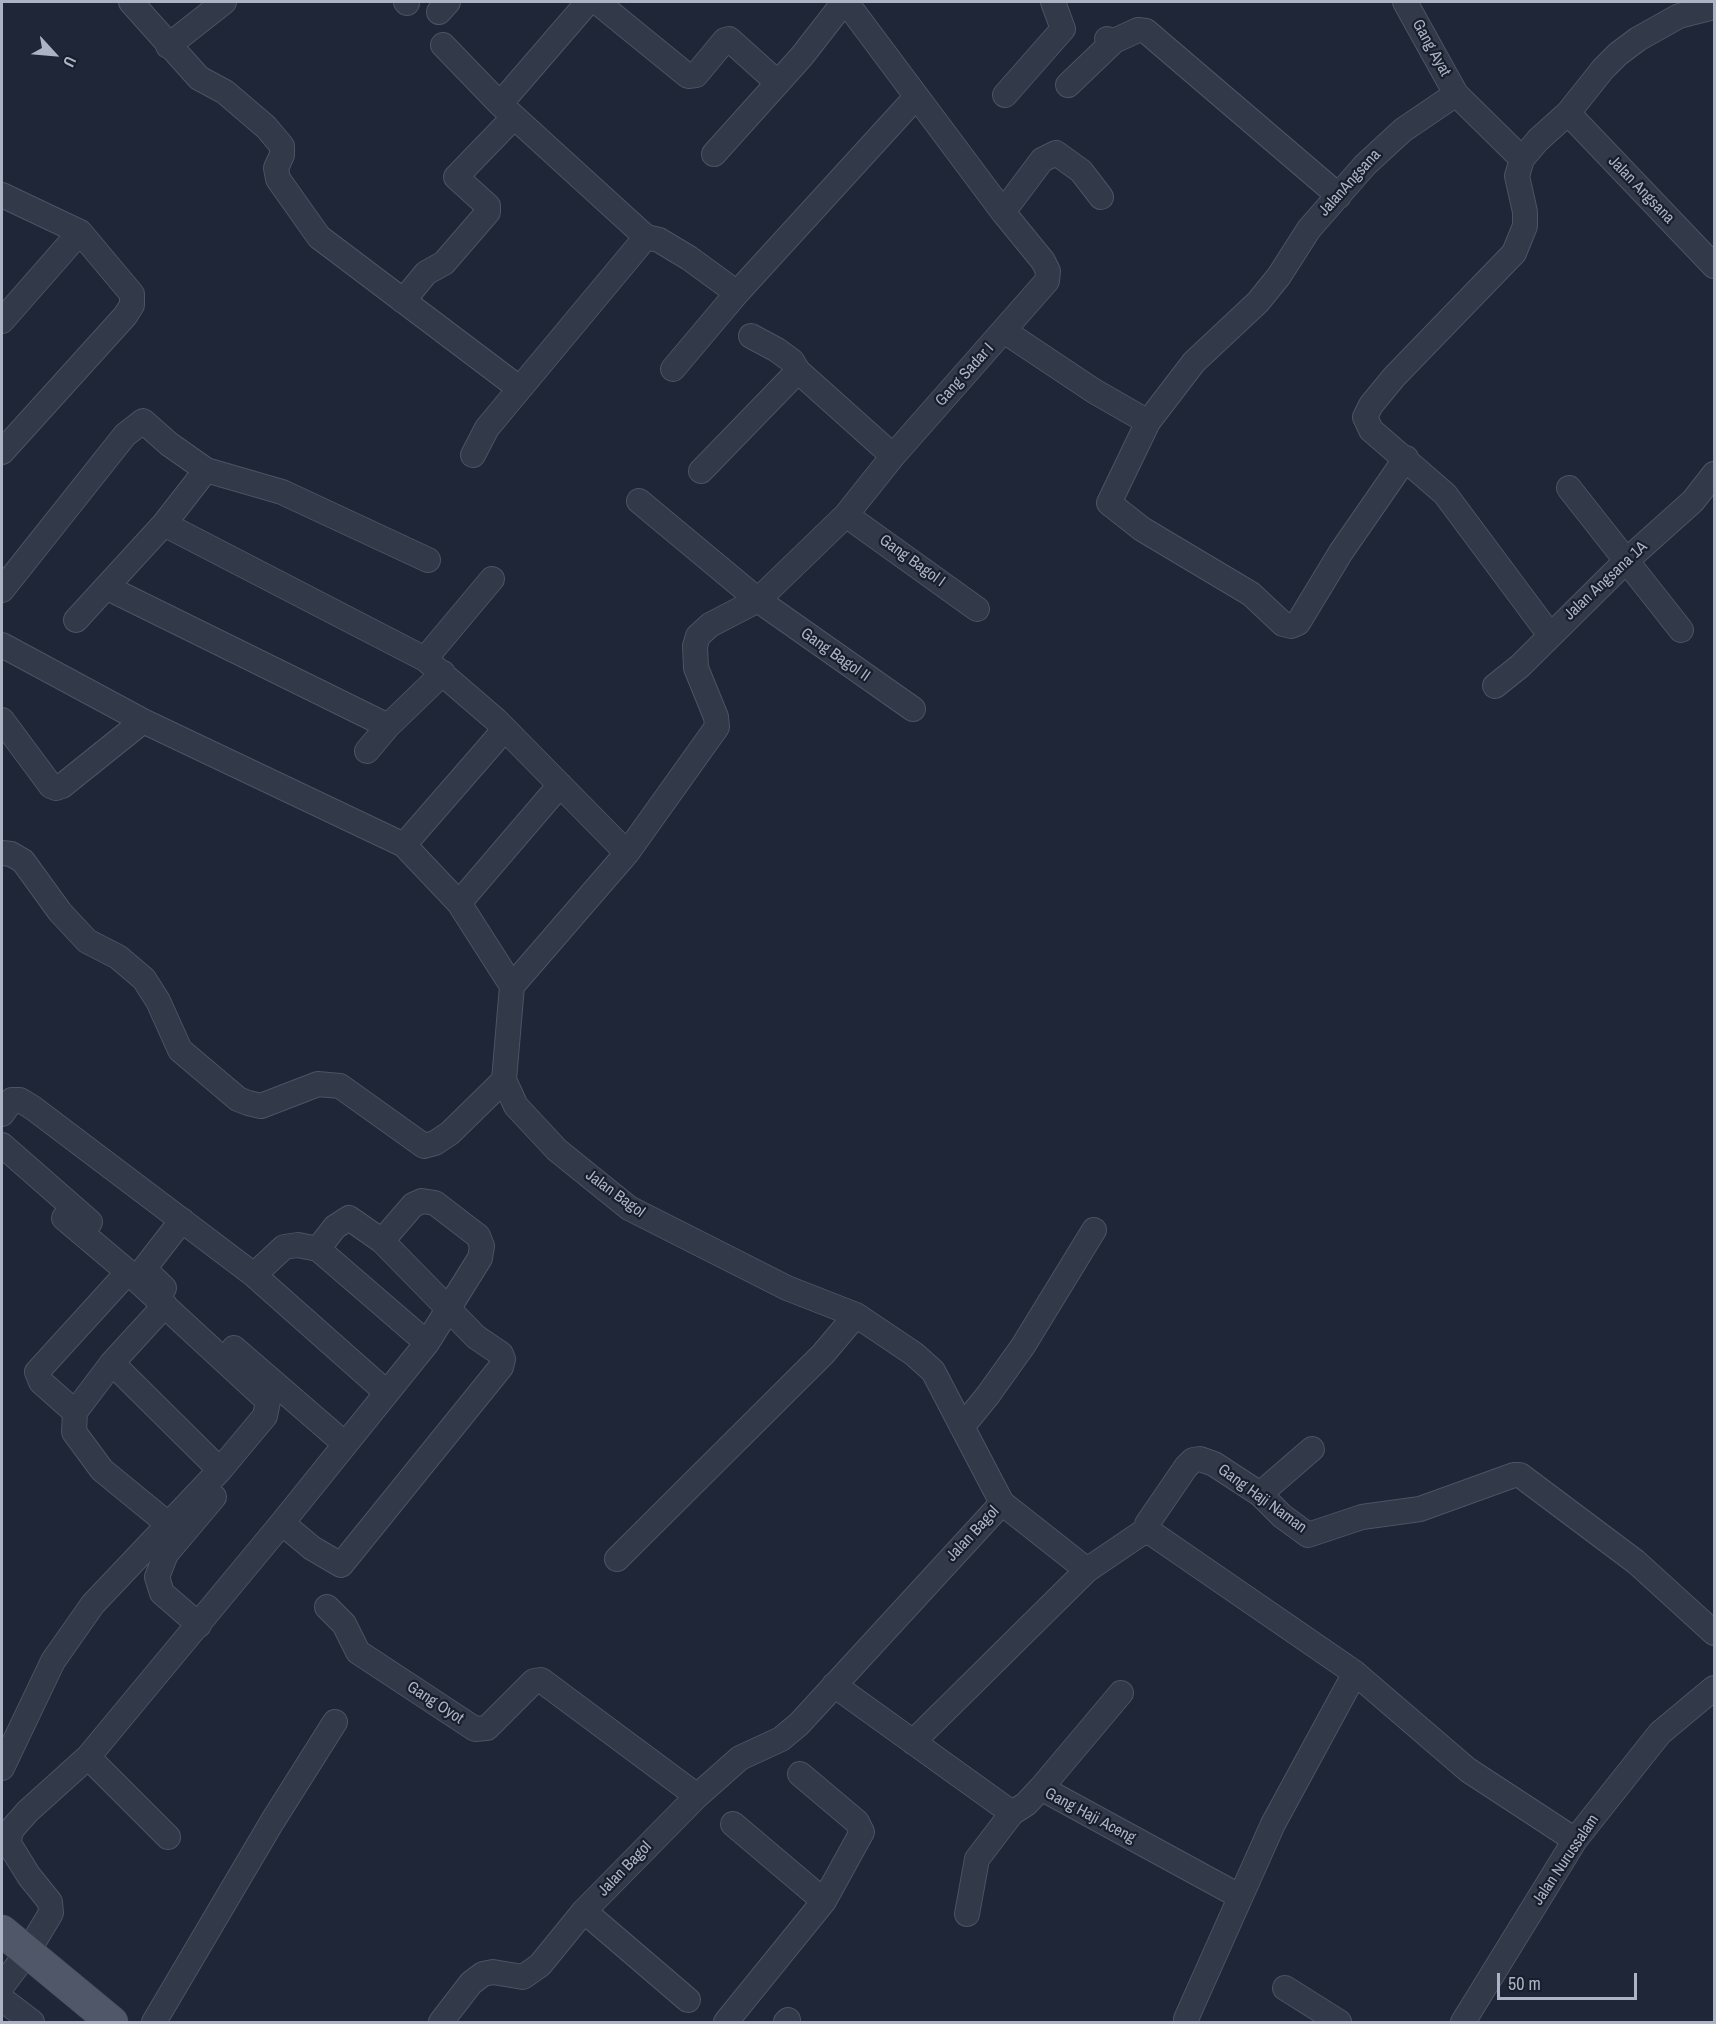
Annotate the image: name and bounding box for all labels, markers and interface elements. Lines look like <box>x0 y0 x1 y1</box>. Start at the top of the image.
street label: Gang Ayat <box>1408 16 1454 80</box>
north arrow <box>24 24 84 84</box>
text: U <box>58 53 82 71</box>
street label: JalanAngsana <box>1315 146 1385 220</box>
street label: Jalan Angsana <box>1604 152 1678 228</box>
street label: Gang Sadar I <box>932 340 998 410</box>
street label: Gang Bagol I <box>875 531 949 591</box>
street label: Jalan Angsana 1A <box>1561 538 1651 624</box>
street label: Gang Bagol II <box>797 624 873 686</box>
street label: Jalan Bagol <box>582 1166 648 1222</box>
street label: Gang Haji Naman <box>1214 1460 1310 1538</box>
street label: Jalan Bagol <box>943 1502 1003 1566</box>
street label: Gang Oyot <box>403 1678 467 1728</box>
street label: Gang Haji Aceng <box>1041 1784 1139 1848</box>
street label: Jalan Nurussalam <box>1529 1811 1603 1909</box>
street label: Jalan Bagol <box>594 1838 656 1900</box>
scale bar <box>1500 1961 1640 1999</box>
text: 50 m <box>1508 1971 1541 1996</box>

